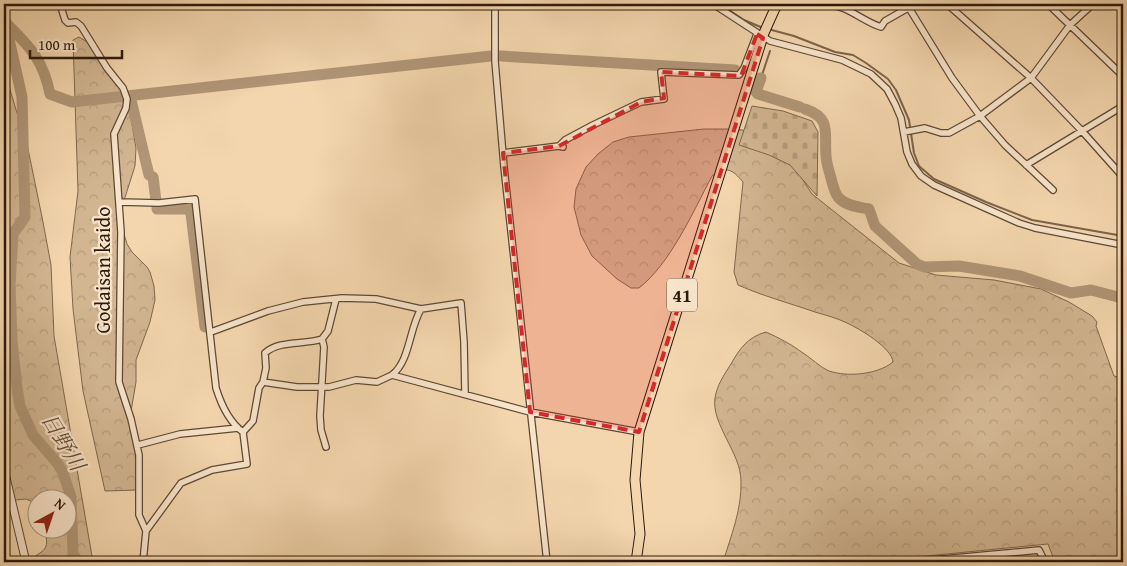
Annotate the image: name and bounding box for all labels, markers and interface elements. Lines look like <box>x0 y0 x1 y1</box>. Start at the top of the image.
scale bar <box>30 28 122 60</box>
text: 100 m <box>38 34 76 55</box>
street label: Godaisan kaido <box>88 207 117 333</box>
road number: 41 <box>667 278 697 312</box>
water label: 日野川 <box>34 407 94 478</box>
north arrow <box>28 488 78 538</box>
text: N <box>50 493 71 515</box>

